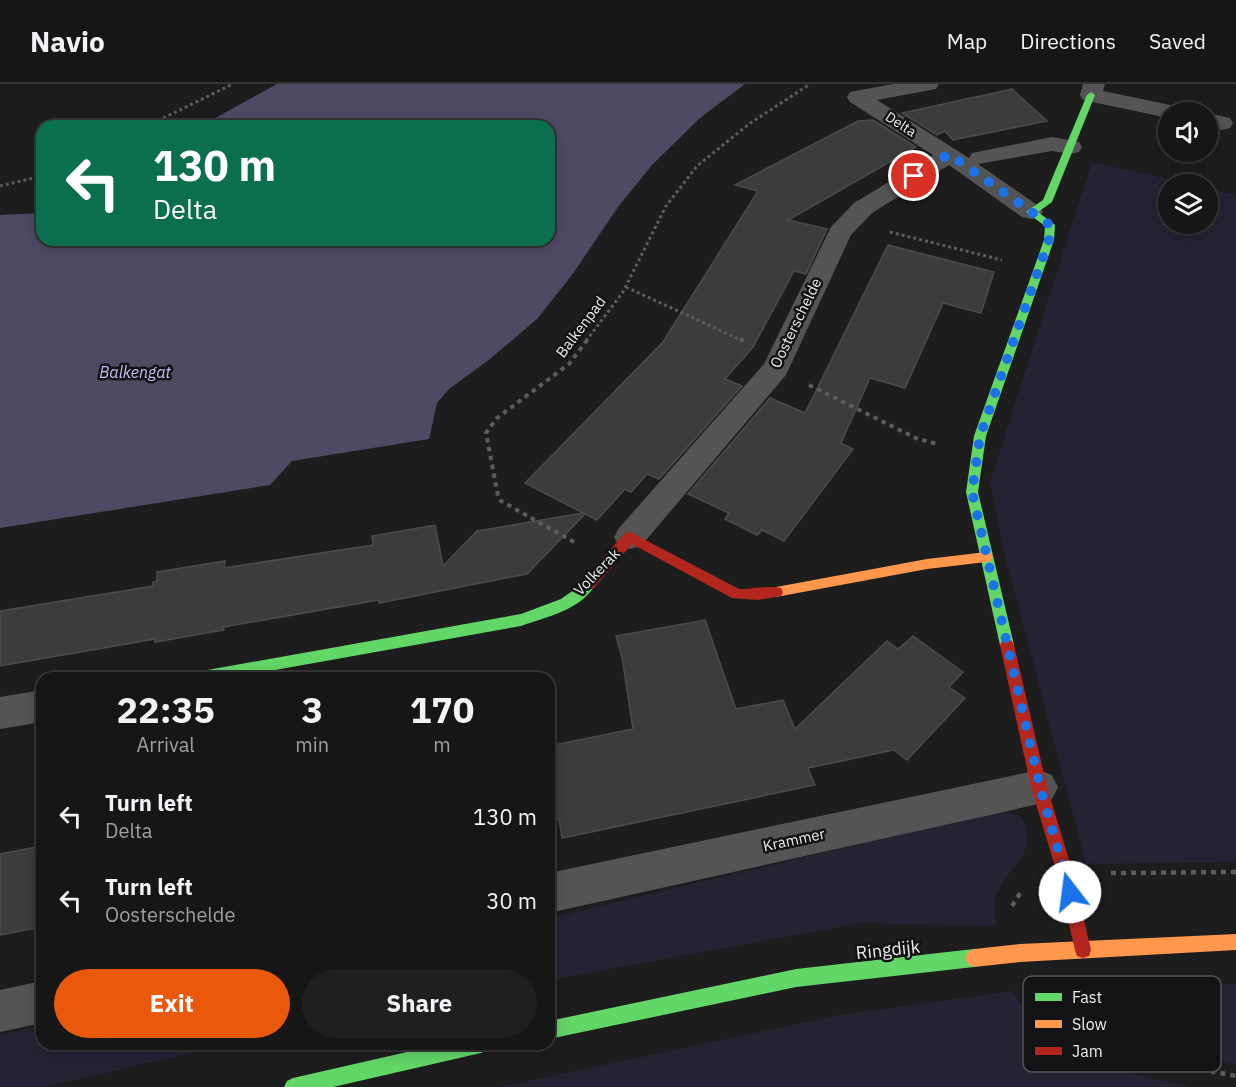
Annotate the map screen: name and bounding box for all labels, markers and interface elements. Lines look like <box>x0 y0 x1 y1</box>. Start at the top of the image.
text: Navio <box>30 23 105 60</box>
text: Map <box>947 27 987 55</box>
text: Directions <box>1020 27 1116 55</box>
text: Saved <box>1149 27 1206 55</box>
map controls <box>1158 102 1218 234</box>
button: sound <box>1158 102 1218 162</box>
street label: Delta <box>882 107 920 141</box>
text: 130 m <box>153 138 276 193</box>
icon: left <box>54 144 132 222</box>
pin <box>888 150 939 201</box>
icon: arrive <box>897 159 930 192</box>
button: layers <box>1158 174 1218 234</box>
text: Delta <box>153 191 217 226</box>
street label: Oosterschelde <box>766 275 826 371</box>
street label: Balkenpad <box>551 292 610 361</box>
water label: Balkengat <box>99 362 172 382</box>
street label: Volkerak <box>570 544 624 599</box>
text: 22:35 <box>117 686 215 733</box>
text: 3 <box>301 686 323 733</box>
text: 170 <box>410 686 474 733</box>
text: Arrival <box>137 731 195 758</box>
text: min <box>295 731 329 758</box>
text: m <box>433 731 451 758</box>
text: Turn left <box>105 788 193 817</box>
icon: left <box>54 800 87 833</box>
text: 130 m <box>473 802 537 831</box>
text: Delta <box>105 817 152 844</box>
street label: Krammer <box>761 824 827 855</box>
position arrow <box>1038 860 1102 924</box>
text: Turn left <box>105 872 193 901</box>
icon: left <box>54 884 87 917</box>
text: 30 m <box>486 886 537 915</box>
text: Oosterschelde <box>105 901 235 928</box>
street label: Ringdijk <box>855 935 922 964</box>
button: Exit <box>54 969 290 1038</box>
button: Share <box>302 969 537 1038</box>
legend <box>1023 976 1221 1072</box>
text: Fast <box>1072 987 1102 1007</box>
text: Slow <box>1072 1014 1107 1034</box>
text: Jam <box>1072 1041 1103 1061</box>

